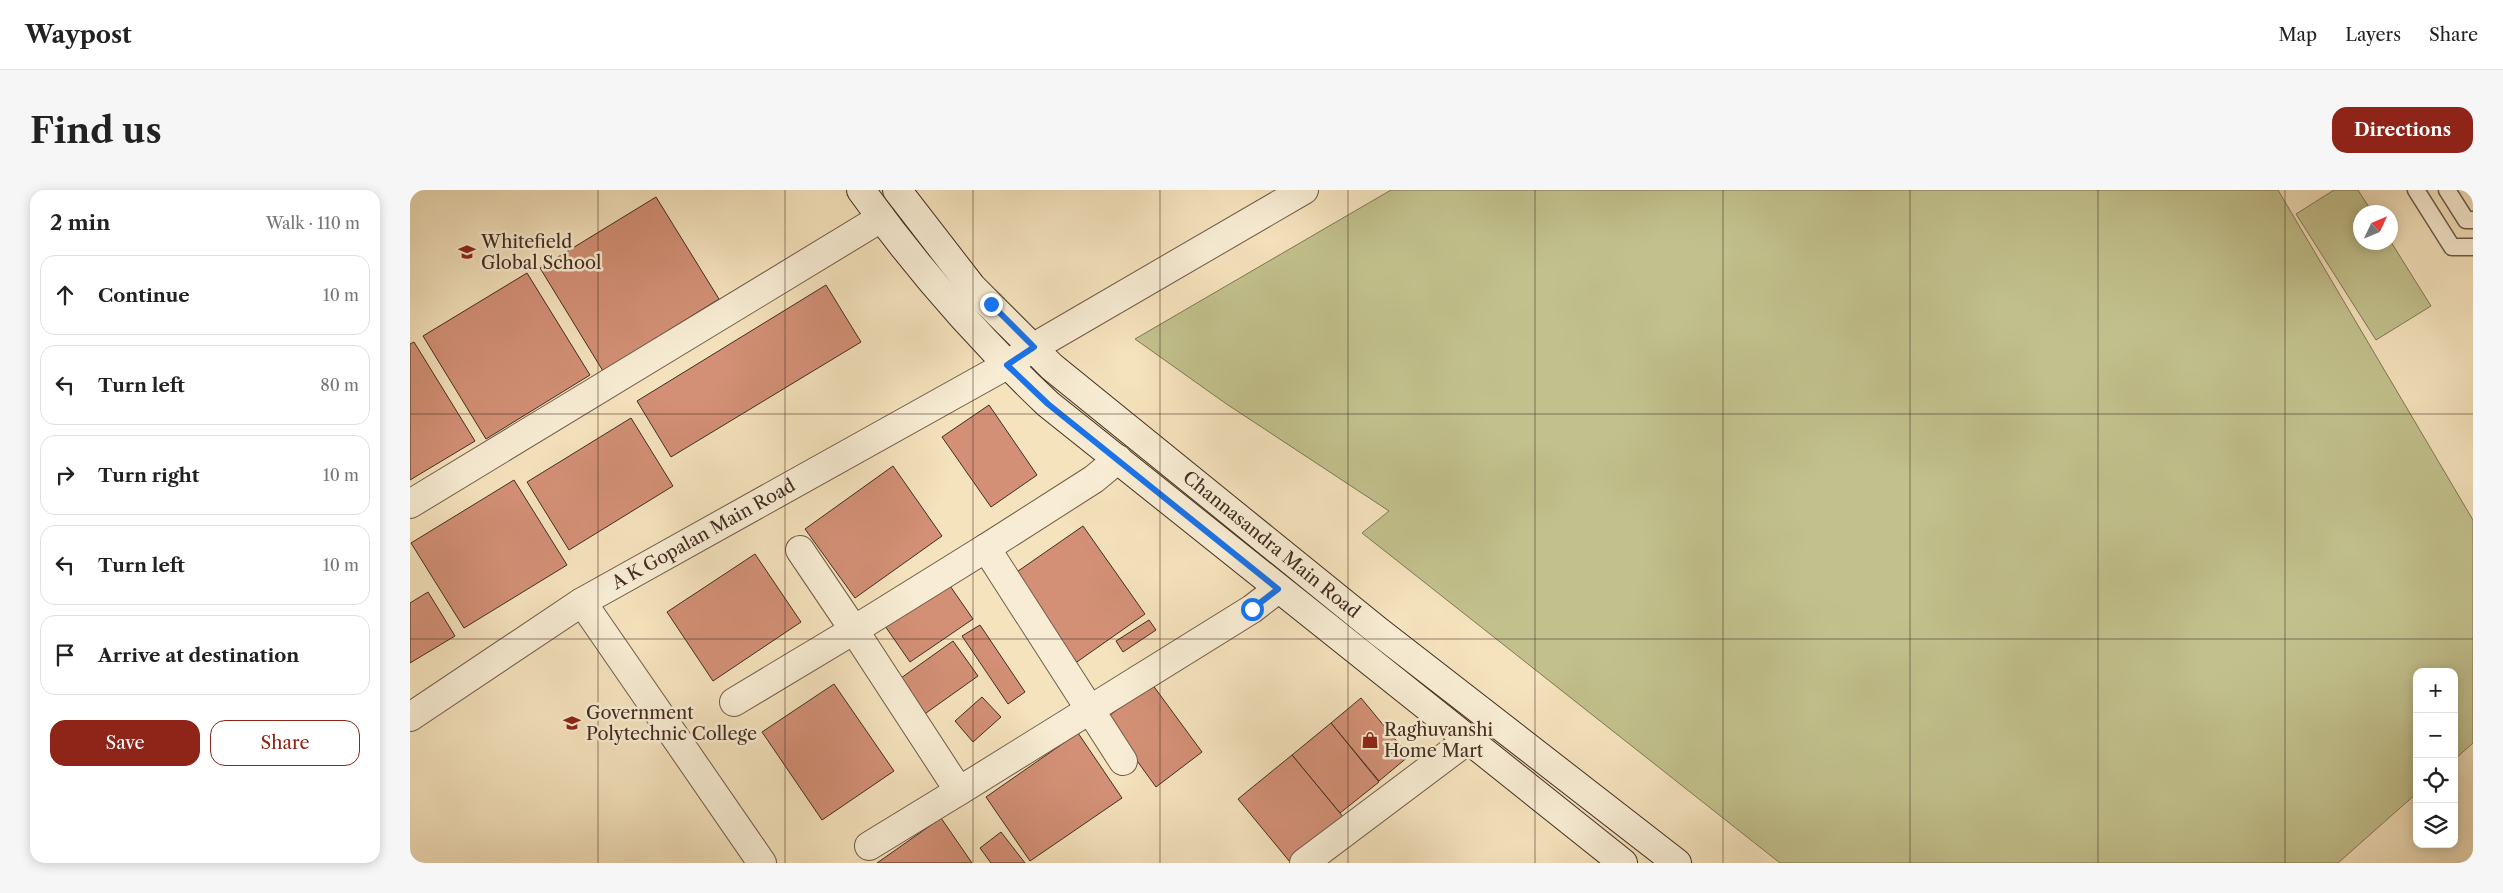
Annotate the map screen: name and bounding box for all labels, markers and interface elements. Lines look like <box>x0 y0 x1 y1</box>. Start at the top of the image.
text: Waypost <box>25 20 132 49</box>
text: Map <box>2279 24 2317 46</box>
text: Layers <box>2345 24 2401 46</box>
text: Share <box>2429 24 2478 46</box>
button: Directions <box>2332 107 2473 153</box>
text: Find us <box>30 109 162 152</box>
north arrow <box>2353 205 2398 250</box>
text: 2 min <box>50 210 110 235</box>
text: Walk · 110 m <box>266 213 360 233</box>
place label: Whitefield Global School <box>480 231 601 274</box>
school or university icon: Whitefield Global School <box>457 242 477 262</box>
icon: ahead <box>51 281 79 309</box>
text: Continue <box>98 284 190 307</box>
text: 10 m <box>323 285 359 305</box>
route end <box>980 293 1003 316</box>
icon: left <box>51 371 79 399</box>
text: Turn left <box>98 374 185 397</box>
text: 80 m <box>320 375 359 395</box>
icon: right <box>51 461 79 489</box>
text: Turn right <box>98 464 199 487</box>
text: 10 m <box>323 465 359 485</box>
street label: Channasandra Main Road <box>1178 466 1364 623</box>
street label: A K Gopalan Main Road <box>607 474 799 595</box>
icon: left <box>51 551 79 579</box>
text: Turn left <box>98 554 185 577</box>
text: 10 m <box>323 555 359 575</box>
route start <box>1241 598 1264 621</box>
icon: arrive <box>51 641 79 669</box>
text: Arrive at destination <box>98 644 299 667</box>
map controls <box>2413 668 2458 848</box>
button: + <box>2413 668 2458 713</box>
place label: Government Polytechnic College <box>586 702 757 745</box>
school or university icon: Government Polytechnic College <box>562 713 582 733</box>
button: − <box>2413 713 2458 758</box>
place label: Raghuvanshi Home Mart <box>1384 719 1493 762</box>
button: Save <box>50 720 200 766</box>
button: Share <box>210 720 360 766</box>
shop icon: Raghuvanshi Home Mart <box>1360 730 1380 750</box>
button: locate <box>2413 758 2458 803</box>
button: layers <box>2413 803 2458 848</box>

